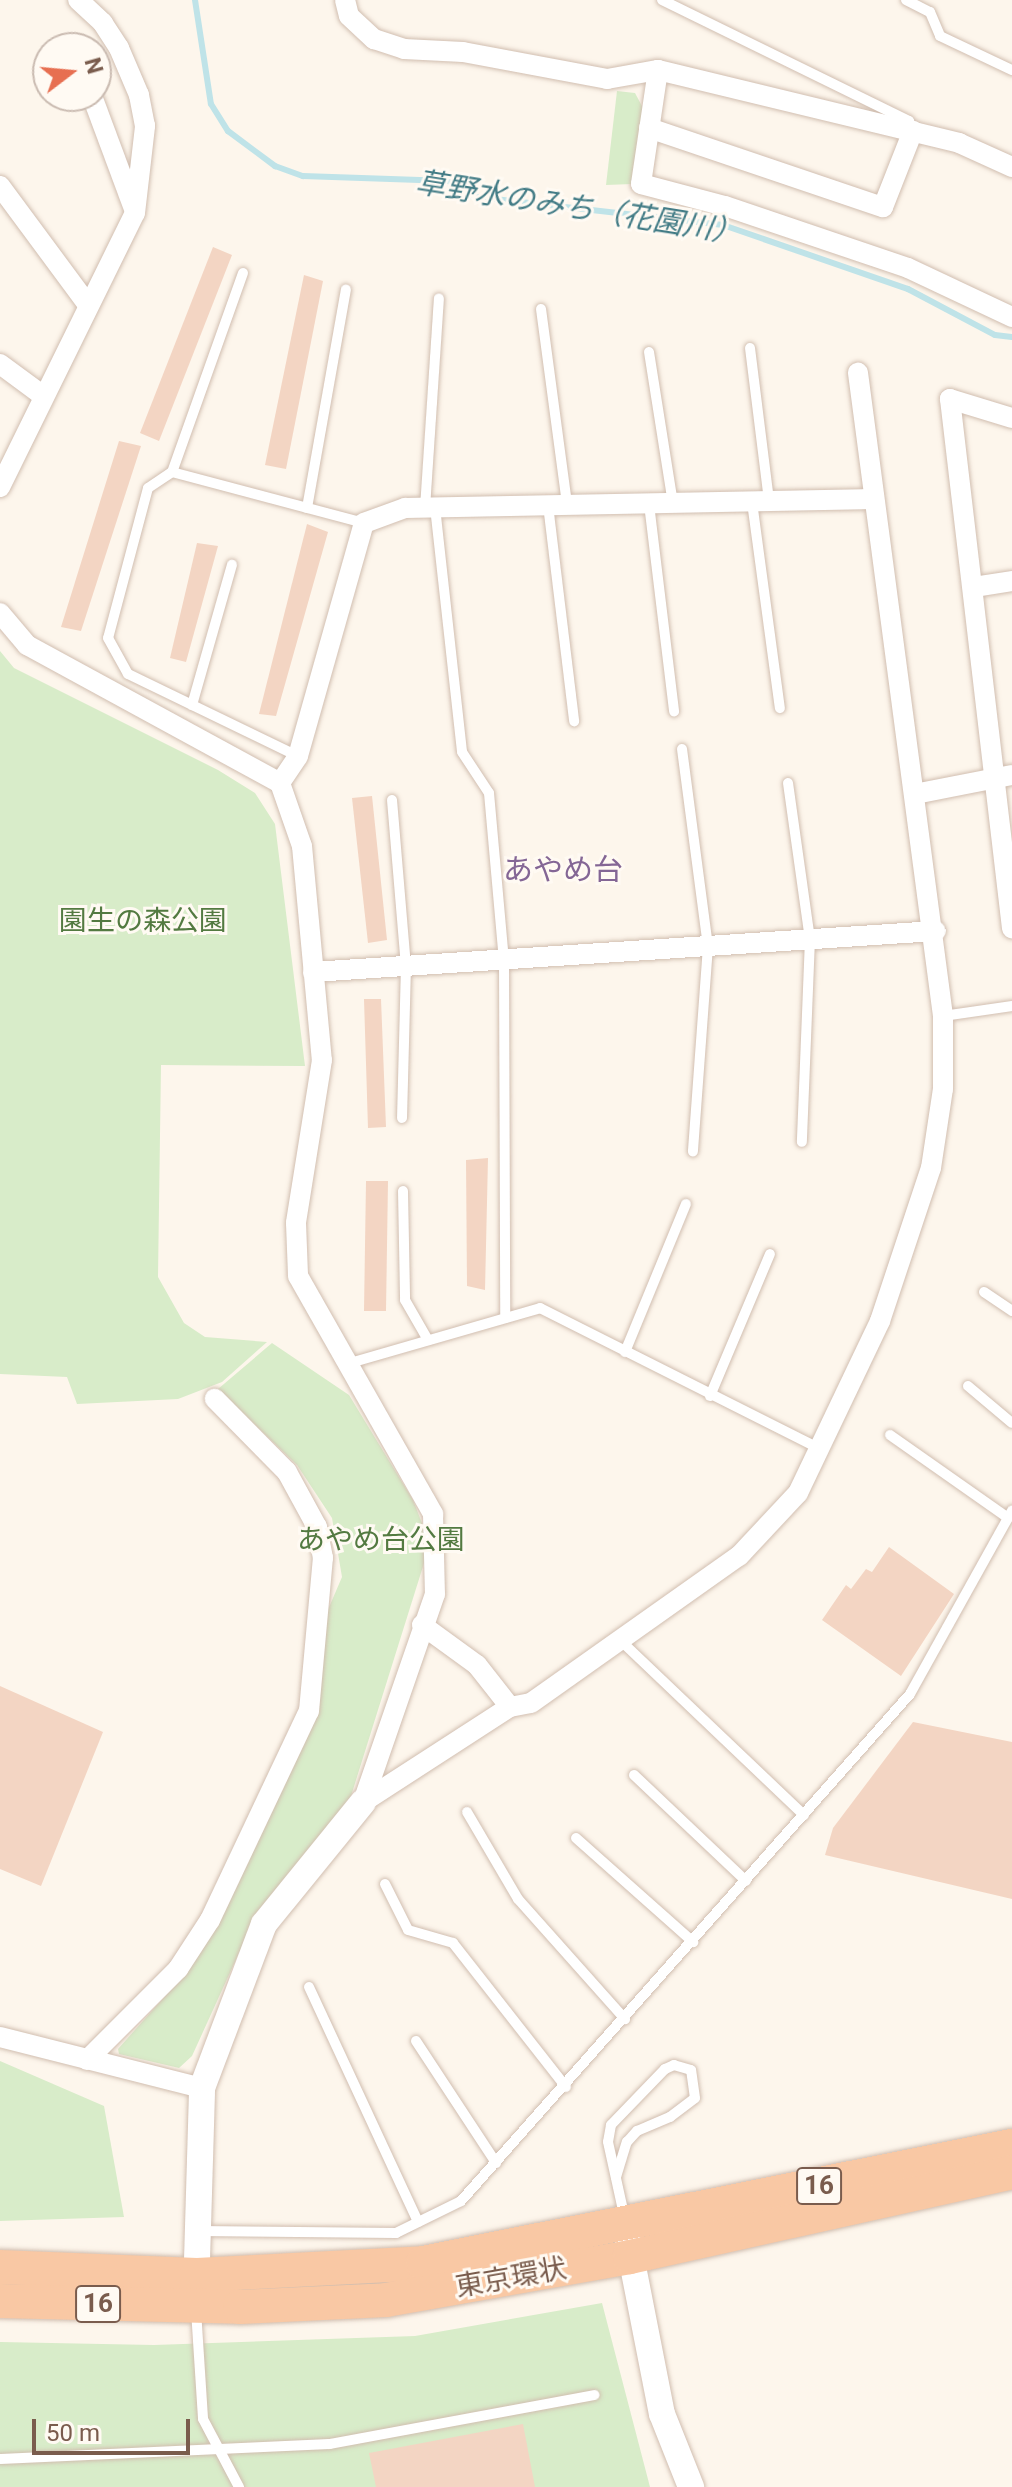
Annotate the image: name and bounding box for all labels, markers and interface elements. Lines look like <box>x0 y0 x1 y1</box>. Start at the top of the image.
north arrow <box>32 32 112 112</box>
text: N <box>79 55 108 77</box>
water label: 草野水のみち（花園川） <box>413 164 745 252</box>
district label: あやめ台 <box>503 852 623 888</box>
park label: 園生の森公園 <box>59 904 227 938</box>
park label: あやめ台公園 <box>297 1523 465 1557</box>
road number: 16 <box>795 2164 843 2208</box>
street label: 東京環状 <box>453 2252 569 2304</box>
road number: 16 <box>74 2282 122 2326</box>
scale bar <box>36 2403 194 2453</box>
text: 50 m <box>46 2419 100 2447</box>

